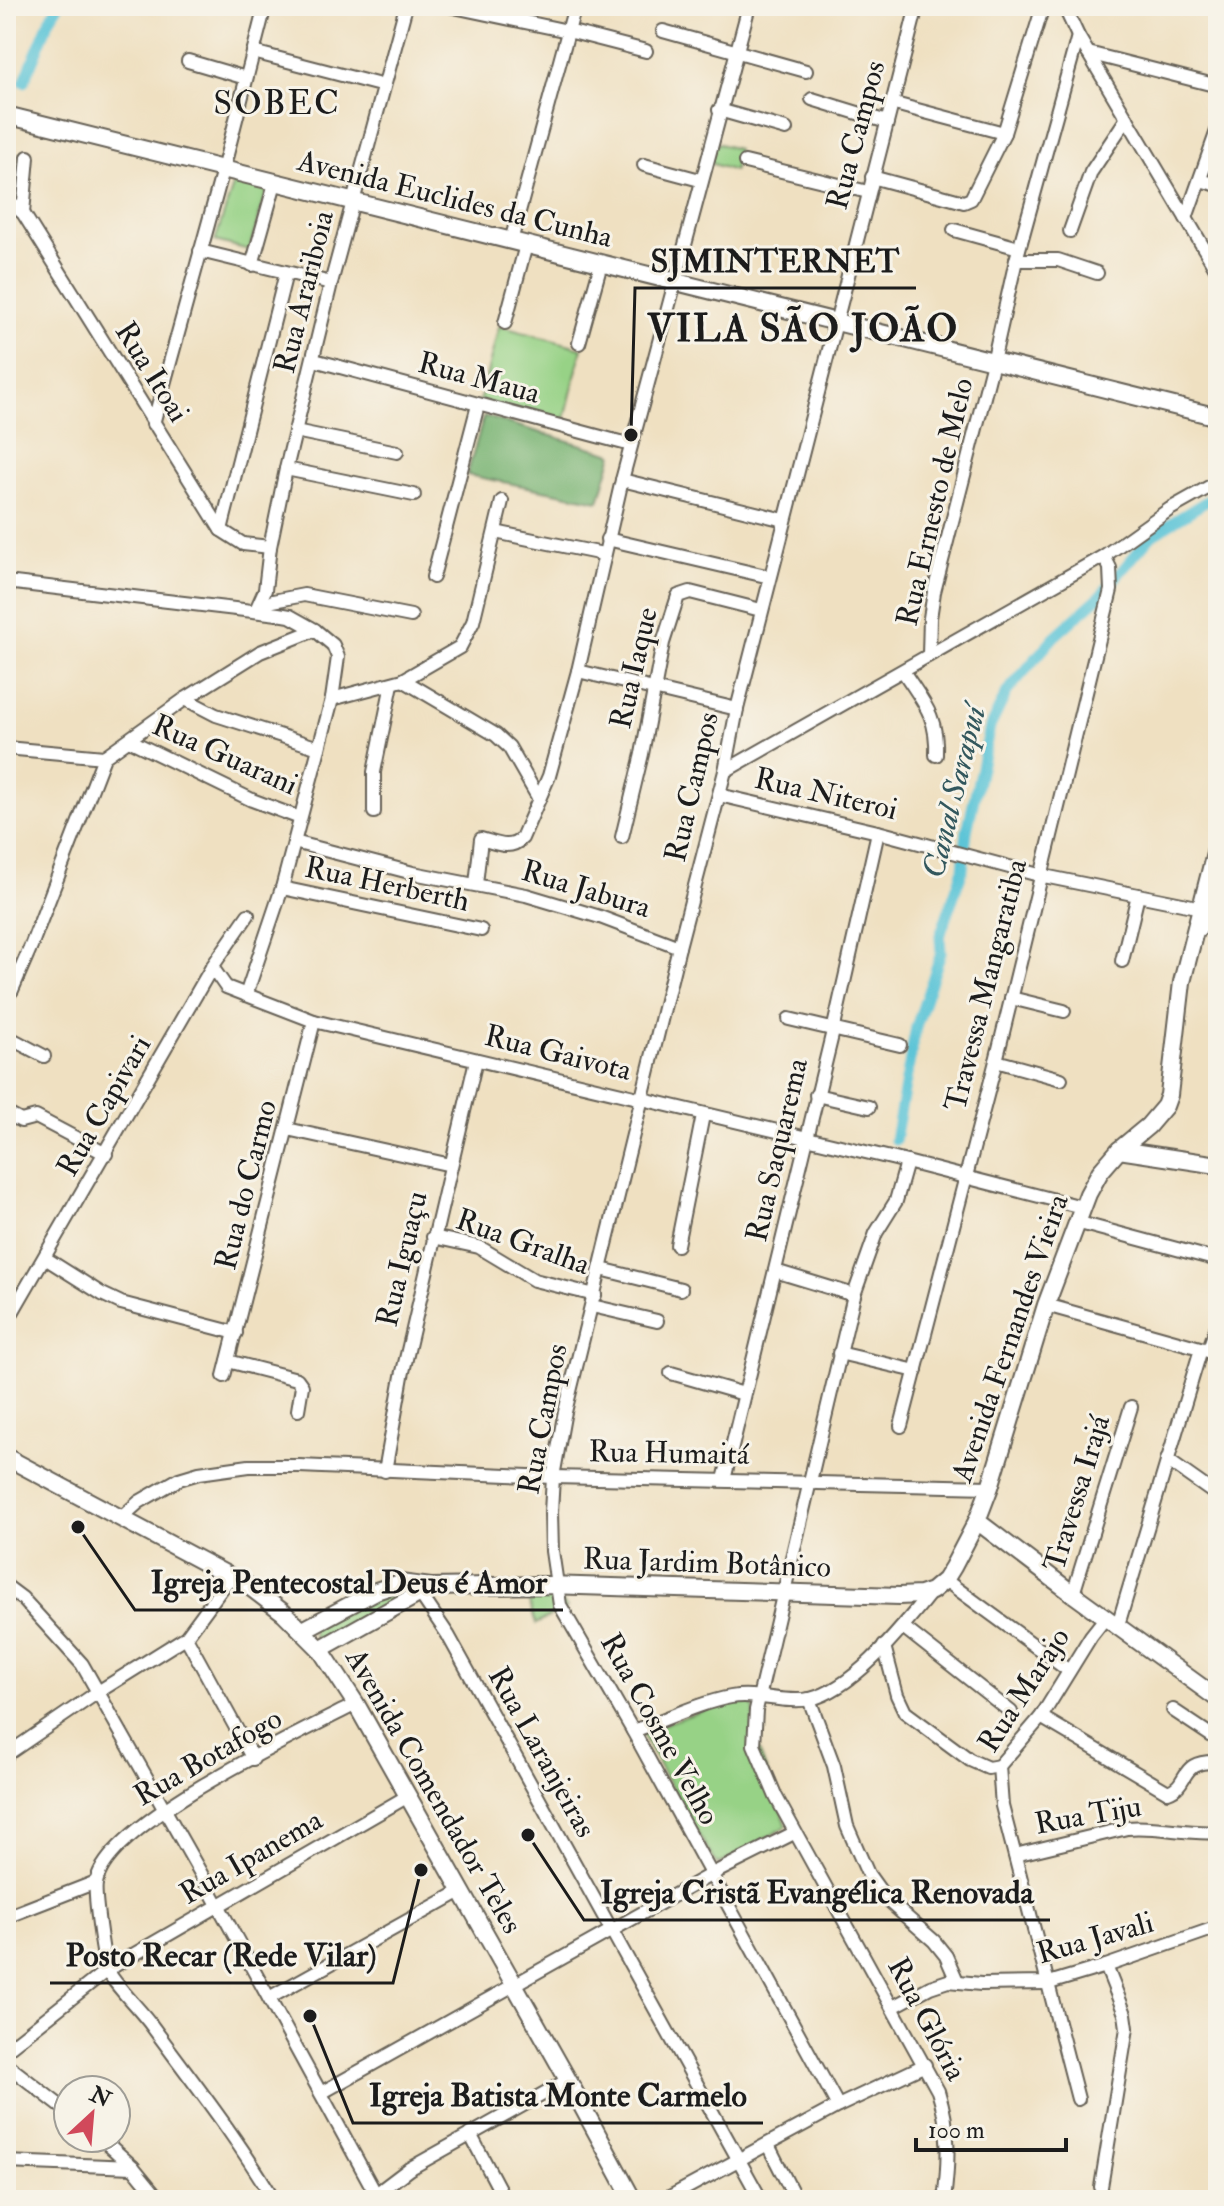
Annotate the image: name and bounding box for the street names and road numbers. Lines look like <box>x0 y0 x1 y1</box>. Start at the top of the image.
street label: Rua Campos <box>818 57 894 213</box>
street label: Avenida Euclides da Cunha <box>293 142 617 256</box>
street label: Rua Arariboia <box>266 206 342 377</box>
street label: Rua Itoai <box>107 315 197 429</box>
street label: Rua Maua <box>414 344 544 412</box>
street label: Rua Ernesto de Melo <box>888 374 982 630</box>
street label: Rua Iaque <box>602 604 666 732</box>
street label: Rua Guarani <box>146 706 304 804</box>
street label: Rua Campos <box>657 708 727 866</box>
street label: Rua Niteroi <box>751 760 901 828</box>
street label: Rua Herberth <box>301 849 473 920</box>
street label: Rua Jabura <box>517 852 656 926</box>
street label: Travessa Mangaratiba <box>937 855 1035 1115</box>
street label: Rua Gaivota <box>481 1017 636 1089</box>
street label: Rua Capivari <box>49 1029 159 1183</box>
street label: Rua Saquarema <box>738 1054 816 1245</box>
street label: Rua do Carmo <box>207 1096 285 1274</box>
street label: Rua Iguaçu <box>368 1188 436 1330</box>
street label: Avenida Fernandes Vieira <box>943 1189 1077 1488</box>
street label: Rua Gralha <box>451 1201 596 1284</box>
street label: Rua Campos <box>510 1341 576 1497</box>
street label: Travessa Irajá <box>1036 1410 1118 1576</box>
street label: Rua Humaitá <box>588 1433 750 1473</box>
street label: Rua Jardim Botânico <box>582 1540 832 1586</box>
street label: Rua Marajo <box>970 1621 1078 1759</box>
street label: Rua Cosme Velho <box>592 1627 728 1831</box>
street label: Avenida Comendador Teles <box>337 1641 531 1940</box>
street label: Rua Laranjeiras <box>480 1660 604 1844</box>
street label: Rua Botafogo <box>127 1700 289 1814</box>
street label: Rua Tiju <box>1032 1787 1144 1843</box>
street label: Rua Ipanema <box>173 1801 329 1913</box>
street label: Rua Javali <box>1032 1904 1158 1972</box>
street label: Rua Glória <box>879 1951 975 2087</box>

